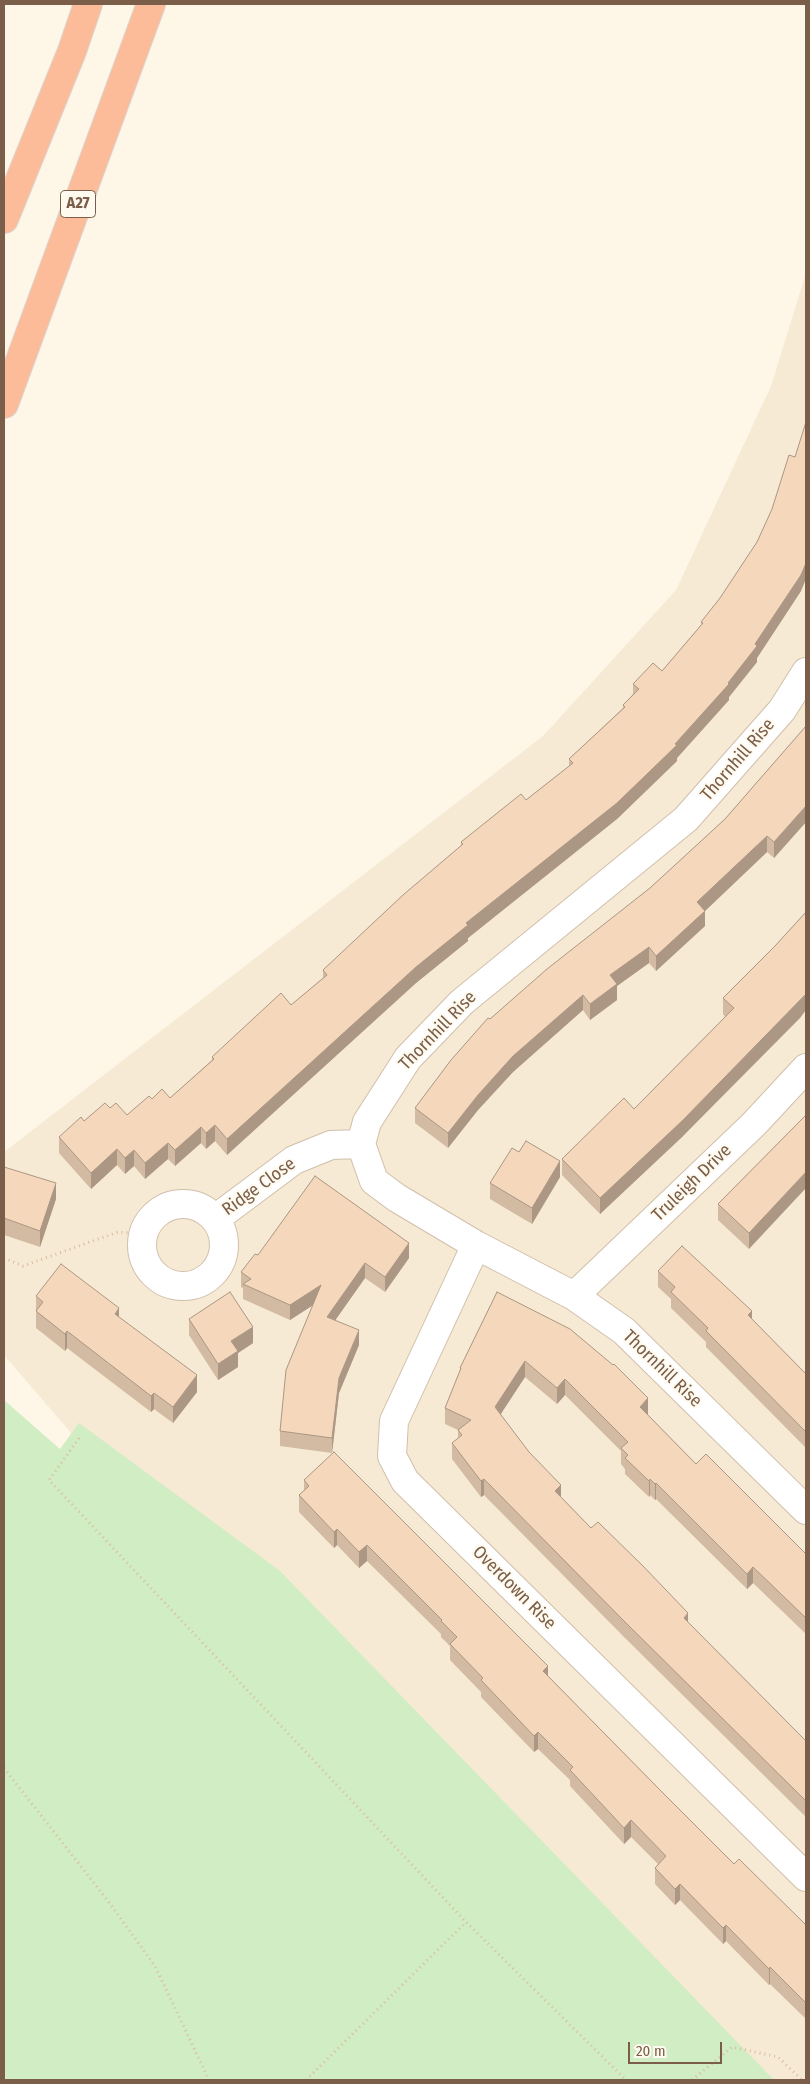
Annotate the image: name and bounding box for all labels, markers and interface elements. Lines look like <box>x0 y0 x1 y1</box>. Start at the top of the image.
road number: A27 <box>60 190 96 218</box>
street label: Thornhill Rise <box>696 715 780 805</box>
street label: Thornhill Rise <box>395 987 481 1075</box>
street label: Truleigh Drive <box>648 1140 736 1226</box>
street label: Ridge Close <box>218 1153 300 1221</box>
street label: Thornhill Rise <box>618 1326 706 1412</box>
street label: Overdown Rise <box>468 1542 560 1634</box>
scale bar <box>630 2032 724 2064</box>
text: 20 m <box>636 2042 666 2060</box>

